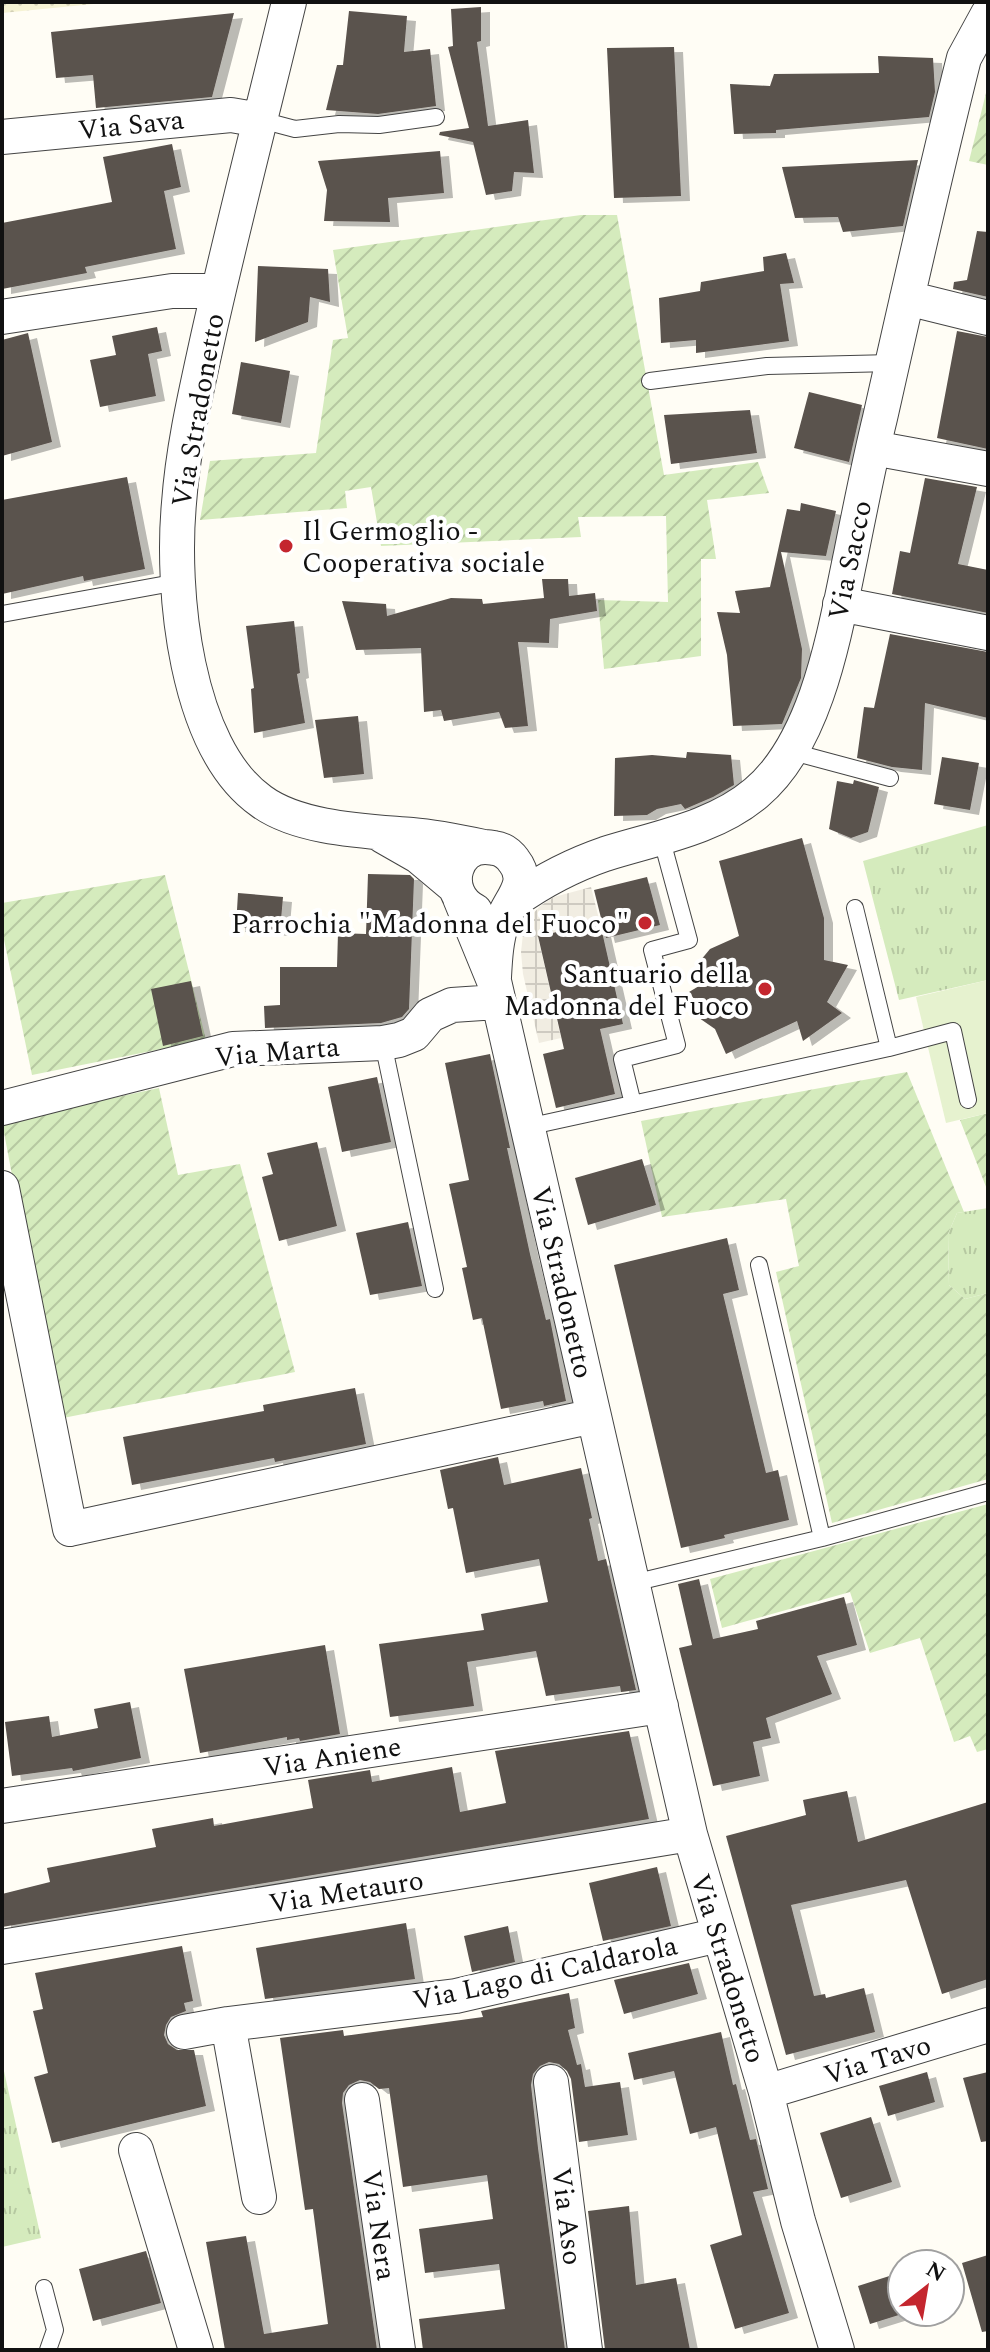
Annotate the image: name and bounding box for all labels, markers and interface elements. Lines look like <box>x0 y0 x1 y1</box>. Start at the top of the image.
street label: Via Sava <box>76 99 187 152</box>
street label: Via Stradonetto <box>160 310 237 511</box>
street label: Via Sacco <box>817 497 884 624</box>
place label: Il Germoglio - Cooperativa sociale <box>302 510 545 585</box>
marker: Il Germoglio - Cooperativa sociale <box>277 537 295 555</box>
place label: Parrochia "Madonna del Fuoco" <box>231 903 629 946</box>
marker: Parrochia "Madonna del Fuoco" <box>636 914 654 932</box>
place label: Santuario della Madonna del Fuoco <box>504 953 749 1028</box>
marker: Santuario della Madonna del Fuoco <box>756 980 774 998</box>
street label: Via Marta <box>213 1026 342 1079</box>
street label: Via Stradonetto <box>519 1182 605 1383</box>
street label: Via Aniene <box>260 1725 404 1790</box>
street label: Via Metauro <box>266 1859 427 1926</box>
street label: Via Stradonetto <box>678 1868 777 2069</box>
street label: Via Lago di Caldarola <box>409 1924 682 2023</box>
street label: Via Tavo <box>818 2024 936 2097</box>
street label: Via Aso <box>539 2165 594 2267</box>
street label: Via Nera <box>349 2167 408 2284</box>
north arrow <box>886 2248 966 2328</box>
text: N <box>919 2253 952 2291</box>

